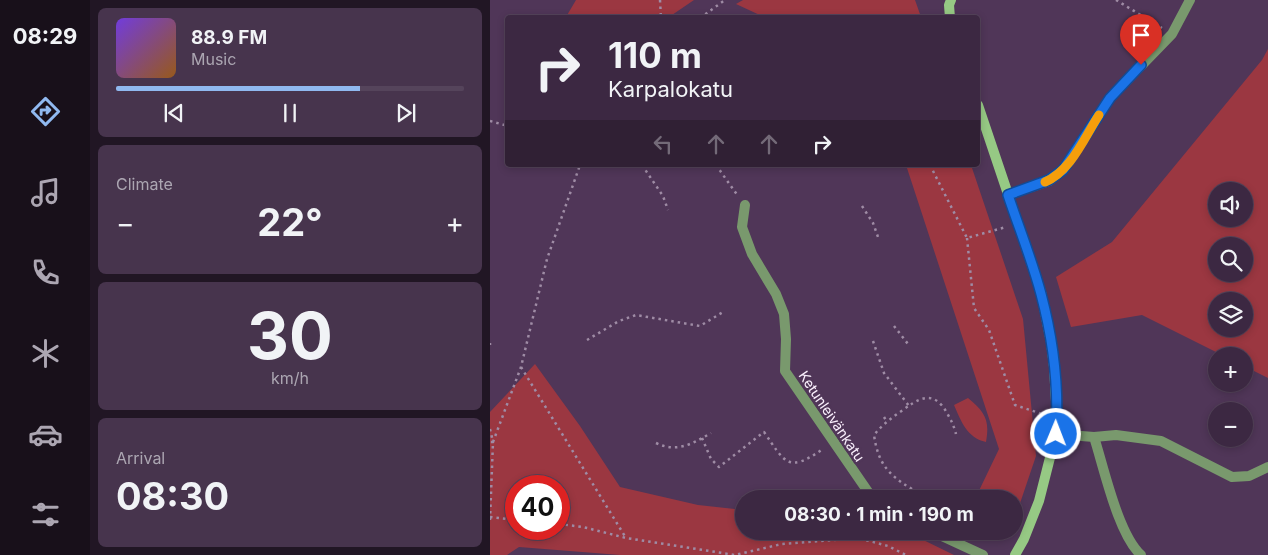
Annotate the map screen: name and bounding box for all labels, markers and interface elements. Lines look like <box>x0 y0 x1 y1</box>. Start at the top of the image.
pin <box>1120 14 1162 65</box>
icon: arrive <box>1127 21 1155 49</box>
text: 08:29 <box>13 23 77 49</box>
text: 88.9 FM <box>191 26 267 49</box>
text: 110 m <box>608 34 702 76</box>
icon: right <box>525 35 590 100</box>
text: Music <box>191 49 236 69</box>
text: Karpalokatu <box>608 76 733 102</box>
icon: directions <box>28 94 63 129</box>
icon: previous <box>160 99 188 127</box>
icon: pause <box>276 99 304 127</box>
icon: next <box>392 99 420 127</box>
icon: left <box>649 130 677 158</box>
icon: ahead <box>702 130 730 158</box>
icon: ahead <box>755 130 783 158</box>
icon: right <box>808 130 836 158</box>
text: Climate <box>116 174 173 194</box>
icon: music <box>28 175 63 210</box>
map controls <box>1208 182 1253 447</box>
button: sound <box>1208 182 1253 227</box>
text: 22° <box>257 199 323 245</box>
text: − <box>116 206 135 240</box>
text: + <box>445 206 464 240</box>
button: search <box>1208 237 1253 282</box>
icon: phone <box>28 255 63 290</box>
button: layers <box>1208 292 1253 337</box>
text: 30 <box>247 296 333 375</box>
icon: climate <box>28 336 63 371</box>
button: + <box>1208 347 1253 392</box>
text: km/h <box>271 368 309 388</box>
street label: Ketunleivänkatu <box>795 368 869 464</box>
button: − <box>1208 402 1253 447</box>
position arrow <box>1029 407 1081 459</box>
icon: car <box>28 417 63 452</box>
text: Arrival <box>116 448 165 468</box>
text: 08:30 <box>116 473 229 519</box>
speed limit sign: 40 <box>505 475 570 540</box>
icon: filters <box>28 497 63 532</box>
text: 08:30 · 1 min · 190 m <box>784 503 974 526</box>

